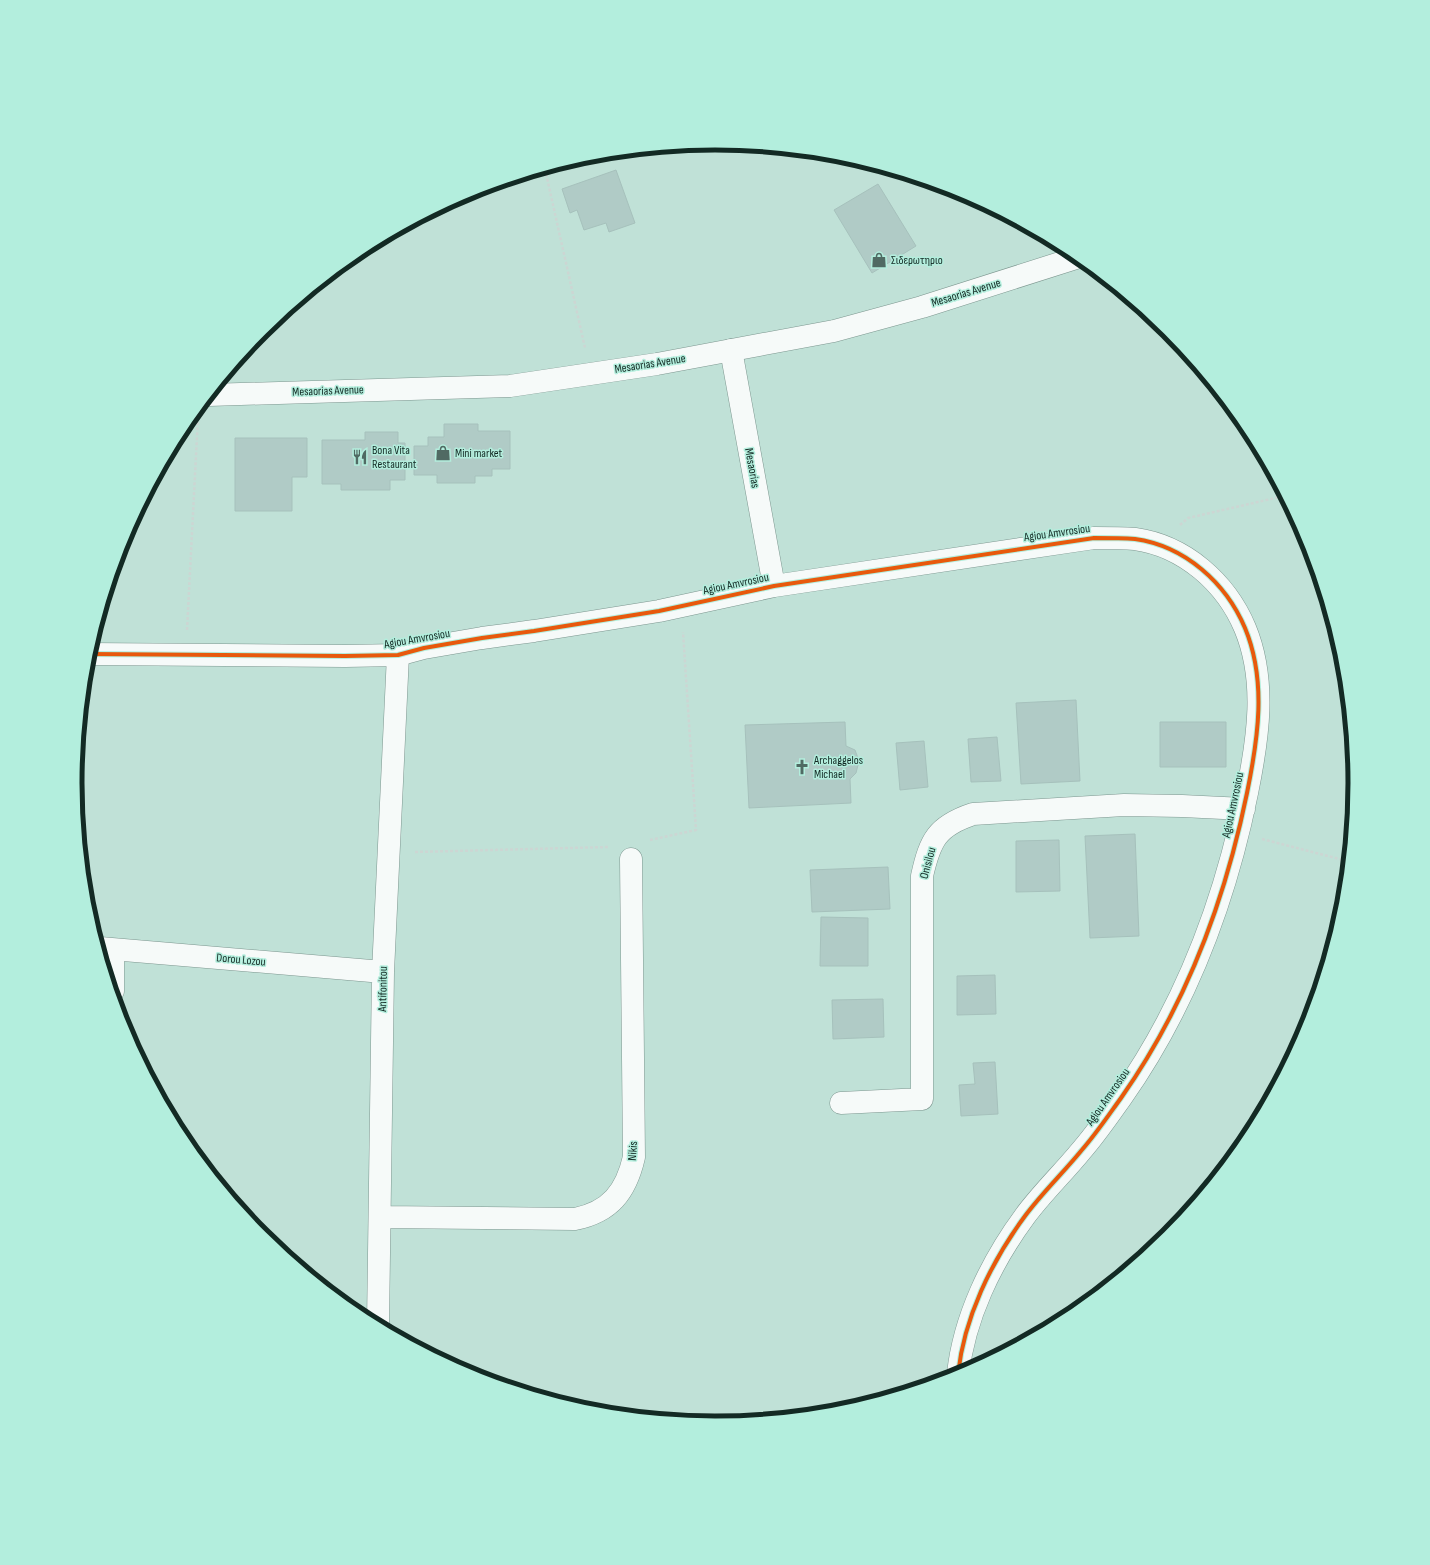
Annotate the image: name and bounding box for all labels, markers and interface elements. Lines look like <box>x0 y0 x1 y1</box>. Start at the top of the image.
shop icon: Σιδερωτηριο <box>870 251 888 269</box>
place label: Σιδερωτηριο <box>891 253 943 268</box>
street label: Mesaorias Avenue <box>930 275 1003 311</box>
street label: Mesaorias Avenue <box>613 351 687 377</box>
street label: Mesaorias Avenue <box>292 382 364 400</box>
place label: Bona Vita Restaurant <box>372 443 417 472</box>
shop icon: Mini market <box>434 444 452 462</box>
place label: Mini market <box>455 446 503 461</box>
street label: Mesaorias <box>741 447 763 489</box>
restaurant icon: Bona Vita Restaurant <box>351 448 369 466</box>
street label: Agiou Amvrosiou <box>1022 521 1091 545</box>
street label: Agiou Amvrosiou <box>701 570 770 598</box>
street label: Agiou Amvrosiou <box>382 626 451 652</box>
place label: Archaggelos Michael <box>813 753 863 782</box>
church icon: Archaggelos Michael <box>793 758 811 776</box>
street label: Agiou Amvrosiou <box>1219 771 1247 840</box>
street label: Onisilou <box>917 846 939 880</box>
street label: Dorou Lozou <box>216 950 266 970</box>
street label: Antifonitou <box>375 966 391 1013</box>
street label: Agiou Amvrosiou <box>1082 1065 1133 1129</box>
street label: Nikis <box>625 1141 641 1161</box>

